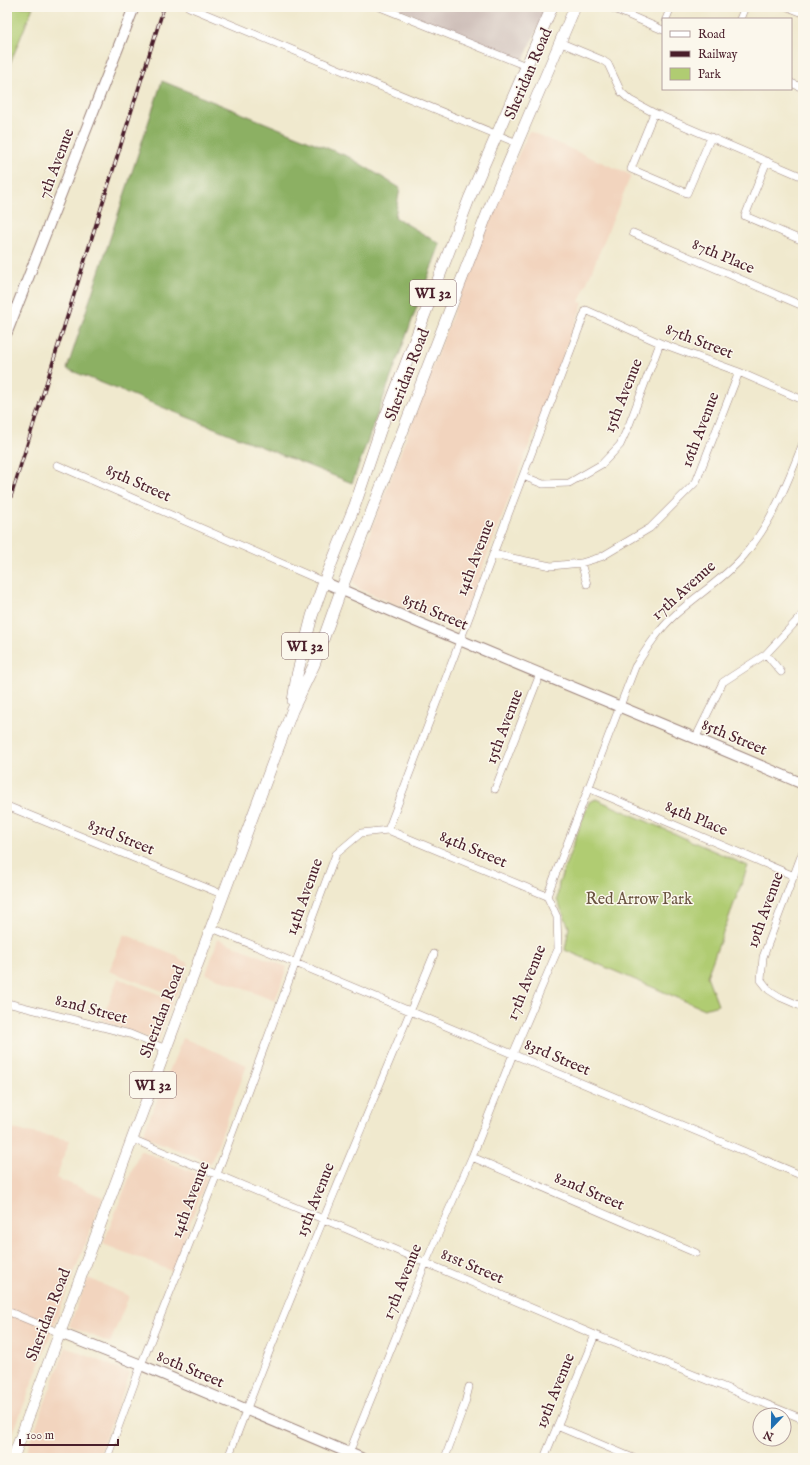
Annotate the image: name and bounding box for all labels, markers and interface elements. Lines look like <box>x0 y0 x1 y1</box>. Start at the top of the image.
legend <box>662 18 792 90</box>
street label: Sheridan Road <box>501 25 557 123</box>
text: Road <box>698 27 726 42</box>
text: Railway <box>698 47 737 62</box>
text: Park <box>698 67 721 82</box>
street label: 7th Avenue <box>34 126 80 202</box>
street label: 87th Place <box>689 235 757 279</box>
road number: WI 32 <box>410 280 456 306</box>
street label: 87th Street <box>662 320 736 364</box>
street label: Sheridan Road <box>381 325 435 424</box>
street label: 15th Avenue <box>600 356 648 436</box>
street label: 16th Avenue <box>677 389 725 471</box>
street label: 85th Street <box>102 461 174 507</box>
street label: 14th Avenue <box>452 517 500 599</box>
street label: 17th Avenue <box>648 557 720 625</box>
street label: 85th Street <box>399 590 471 636</box>
road number: WI 32 <box>282 633 328 659</box>
street label: 15th Avenue <box>482 687 528 767</box>
street label: 85th Street <box>698 715 770 761</box>
street label: 84th Place <box>662 797 730 841</box>
street label: 83rd Street <box>85 816 158 861</box>
street label: 84th Street <box>436 827 510 873</box>
street label: 14th Avenue <box>282 856 328 938</box>
street label: 19th Avenue <box>743 869 789 951</box>
park label: Red Arrow Park <box>586 890 693 910</box>
street label: 17th Avenue <box>503 942 551 1024</box>
street label: Sheridan Road <box>136 962 190 1061</box>
street label: 82nd Street <box>53 991 130 1029</box>
street label: 83rd Street <box>521 1035 594 1081</box>
road number: WI 32 <box>130 1072 176 1098</box>
street label: 14th Avenue <box>167 1159 215 1241</box>
street label: 15th Avenue <box>292 1160 340 1240</box>
street label: 82nd Street <box>551 1168 627 1216</box>
street label: 17th Avenue <box>379 1241 427 1323</box>
street label: 81st Street <box>437 1245 507 1289</box>
street label: Sheridan Road <box>22 1265 76 1364</box>
street label: 80th Street <box>153 1347 227 1393</box>
street label: 19th Avenue <box>532 1350 580 1432</box>
north arrow <box>752 1407 792 1447</box>
scale bar <box>20 1421 118 1447</box>
text: N <box>761 1427 777 1444</box>
text: 100 m <box>26 1428 54 1443</box>

